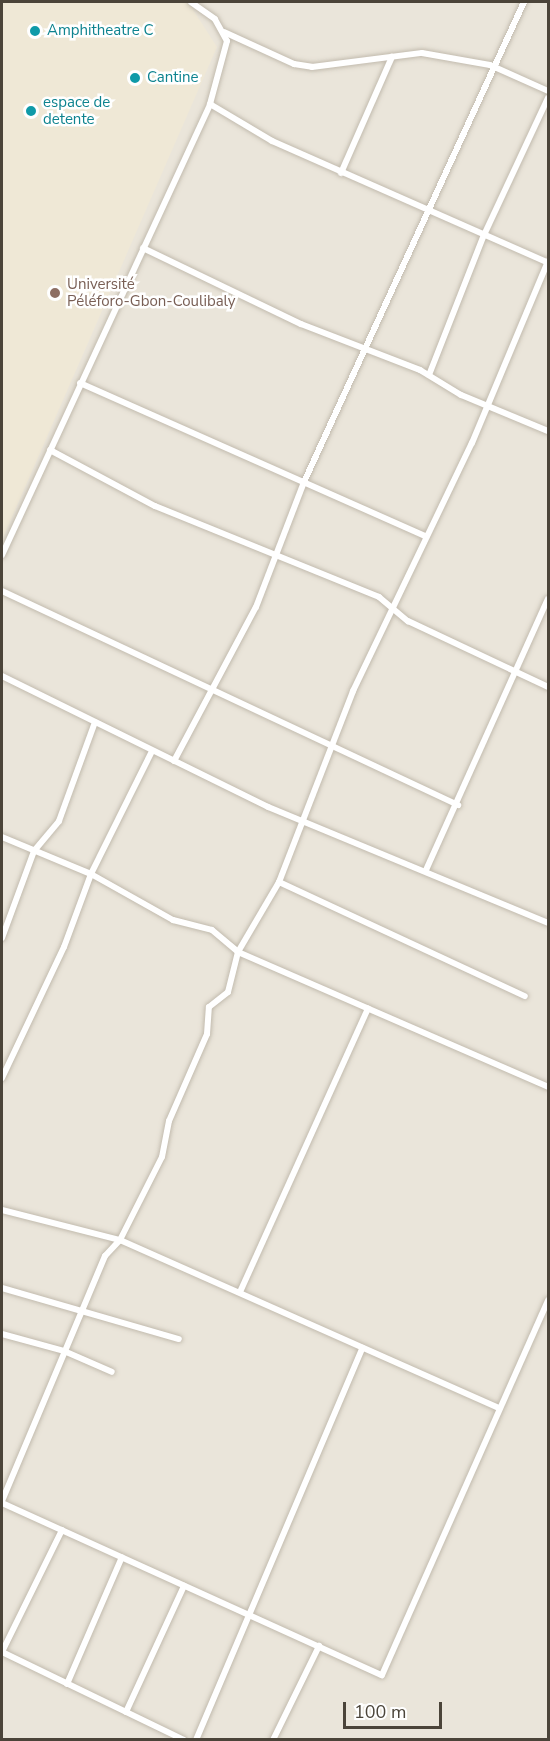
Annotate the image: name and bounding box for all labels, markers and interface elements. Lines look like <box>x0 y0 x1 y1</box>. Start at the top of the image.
place label: Amphitheatre C <box>47 22 154 40</box>
marker: Amphitheatre C <box>28 24 42 38</box>
place label: Cantine <box>147 69 199 87</box>
marker: Cantine <box>128 71 142 85</box>
place label: espace de detente <box>43 93 110 128</box>
marker: espace de detente <box>24 104 38 118</box>
place label: Université Péléforo-Gbon-Coulibaly <box>67 275 236 310</box>
marker: Université Péléforo-Gbon-Coulibaly <box>48 286 62 300</box>
scale bar <box>346 1690 445 1728</box>
text: 100 m <box>354 1700 406 1724</box>

